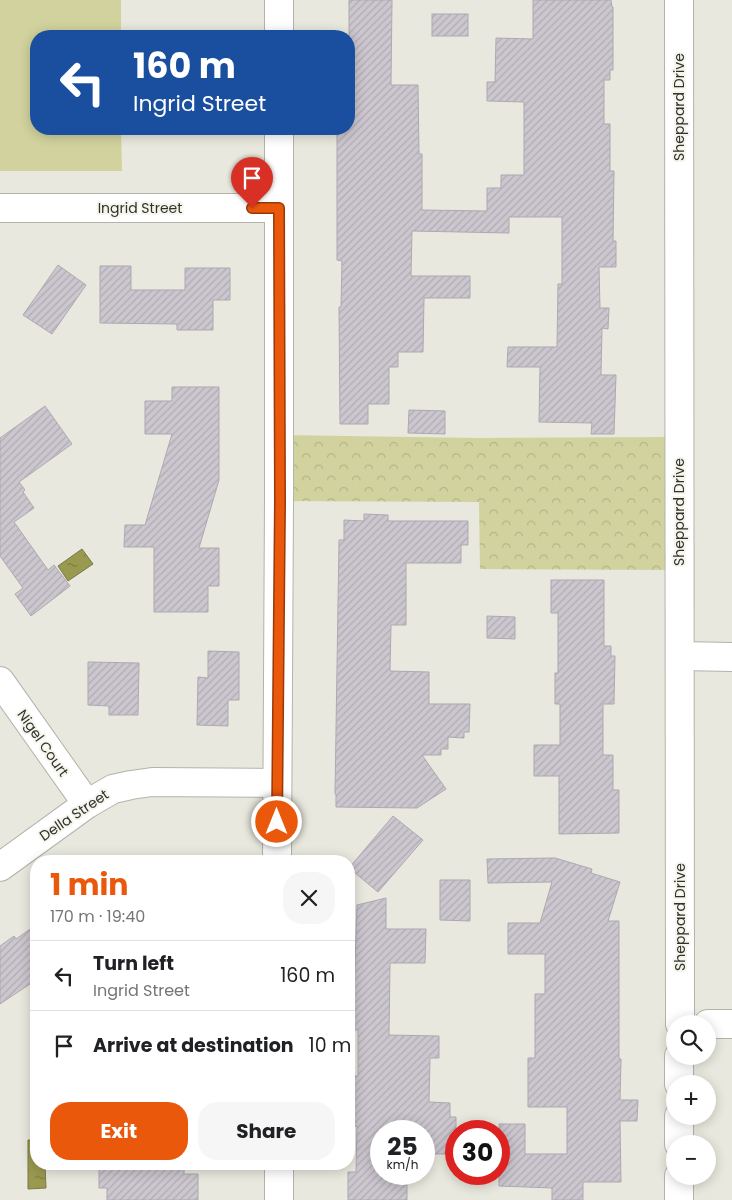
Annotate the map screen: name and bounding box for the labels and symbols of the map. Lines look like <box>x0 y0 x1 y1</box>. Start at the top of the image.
street label: Sheppard Drive <box>669 53 689 161</box>
pin <box>231 157 273 208</box>
street label: Ingrid Street <box>98 198 182 218</box>
street label: Sheppard Drive <box>669 458 689 566</box>
street label: Nigel Court <box>13 705 73 781</box>
street label: Della Street <box>35 784 113 846</box>
position arrow <box>250 795 302 847</box>
street label: Sheppard Drive <box>670 863 690 971</box>
speed limit sign: 30 <box>445 1120 510 1185</box>

